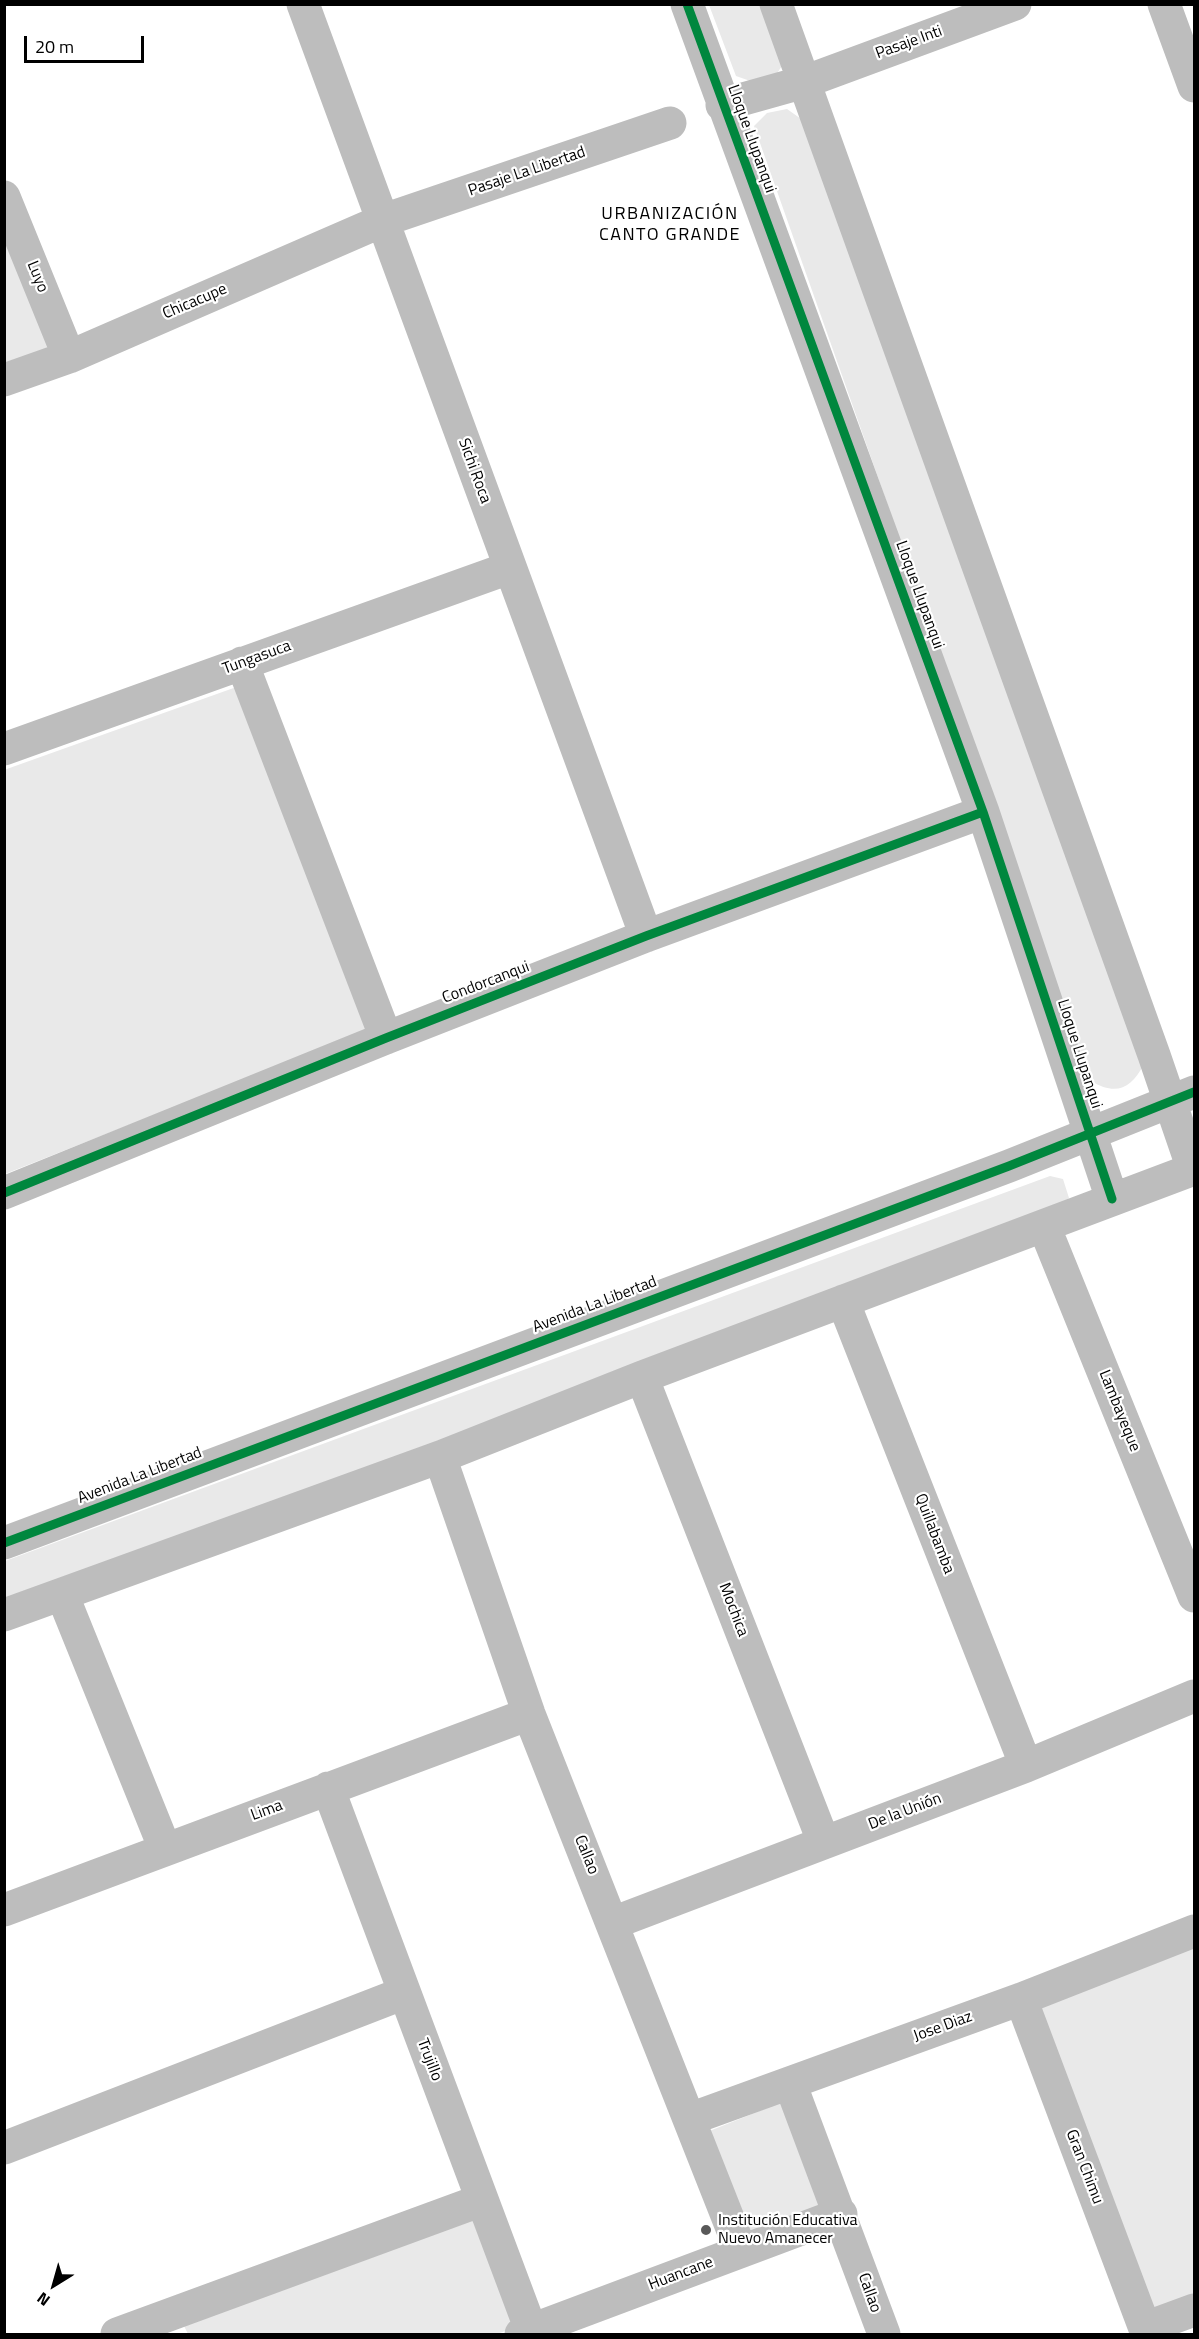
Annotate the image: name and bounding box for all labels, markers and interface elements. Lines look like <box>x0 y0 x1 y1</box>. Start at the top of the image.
street label: Pasaje Inti <box>873 22 945 64</box>
scale bar <box>27 24 147 62</box>
text: 20 m <box>35 33 74 60</box>
street label: Lloque Llupanqui <box>723 82 779 196</box>
street label: Pasaje La Libertad <box>466 143 588 201</box>
district label: URBANIZACIÓN CANTO GRANDE <box>599 204 741 246</box>
street label: Luyo <box>22 259 52 295</box>
street label: Chicacupe <box>160 280 230 324</box>
street label: Sichi Roca <box>453 436 495 506</box>
street label: Lloque Llupanqui <box>891 538 947 652</box>
street label: Tungasuca <box>220 637 294 679</box>
street label: Condorcanqui <box>440 958 532 1008</box>
street label: Lloque Llupanqui <box>1052 997 1106 1111</box>
street label: Avenida La Libertad <box>530 1272 660 1338</box>
street label: Lambayeque <box>1094 1368 1144 1454</box>
street label: Avenida La Libertad <box>75 1443 205 1509</box>
street label: Quillabamba <box>910 1491 958 1577</box>
street label: Mochica <box>714 1580 752 1640</box>
street label: De la Unión <box>866 1789 944 1835</box>
street label: Lima <box>248 1796 286 1826</box>
street label: Callao <box>569 1833 603 1877</box>
street label: Jose Diaz <box>911 2008 975 2046</box>
street label: Trujillo <box>412 2036 446 2084</box>
street label: Gran Chimu <box>1061 2127 1107 2207</box>
place label: Institución Educativa Nuevo Amanecer <box>718 2211 858 2249</box>
marker: Institución Educativa Nuevo Amanecer <box>699 2223 713 2237</box>
street label: Huancane <box>646 2253 716 2295</box>
north arrow <box>24 2255 84 2315</box>
street label: Callao <box>853 2271 885 2315</box>
text: N <box>32 2286 55 2312</box>

